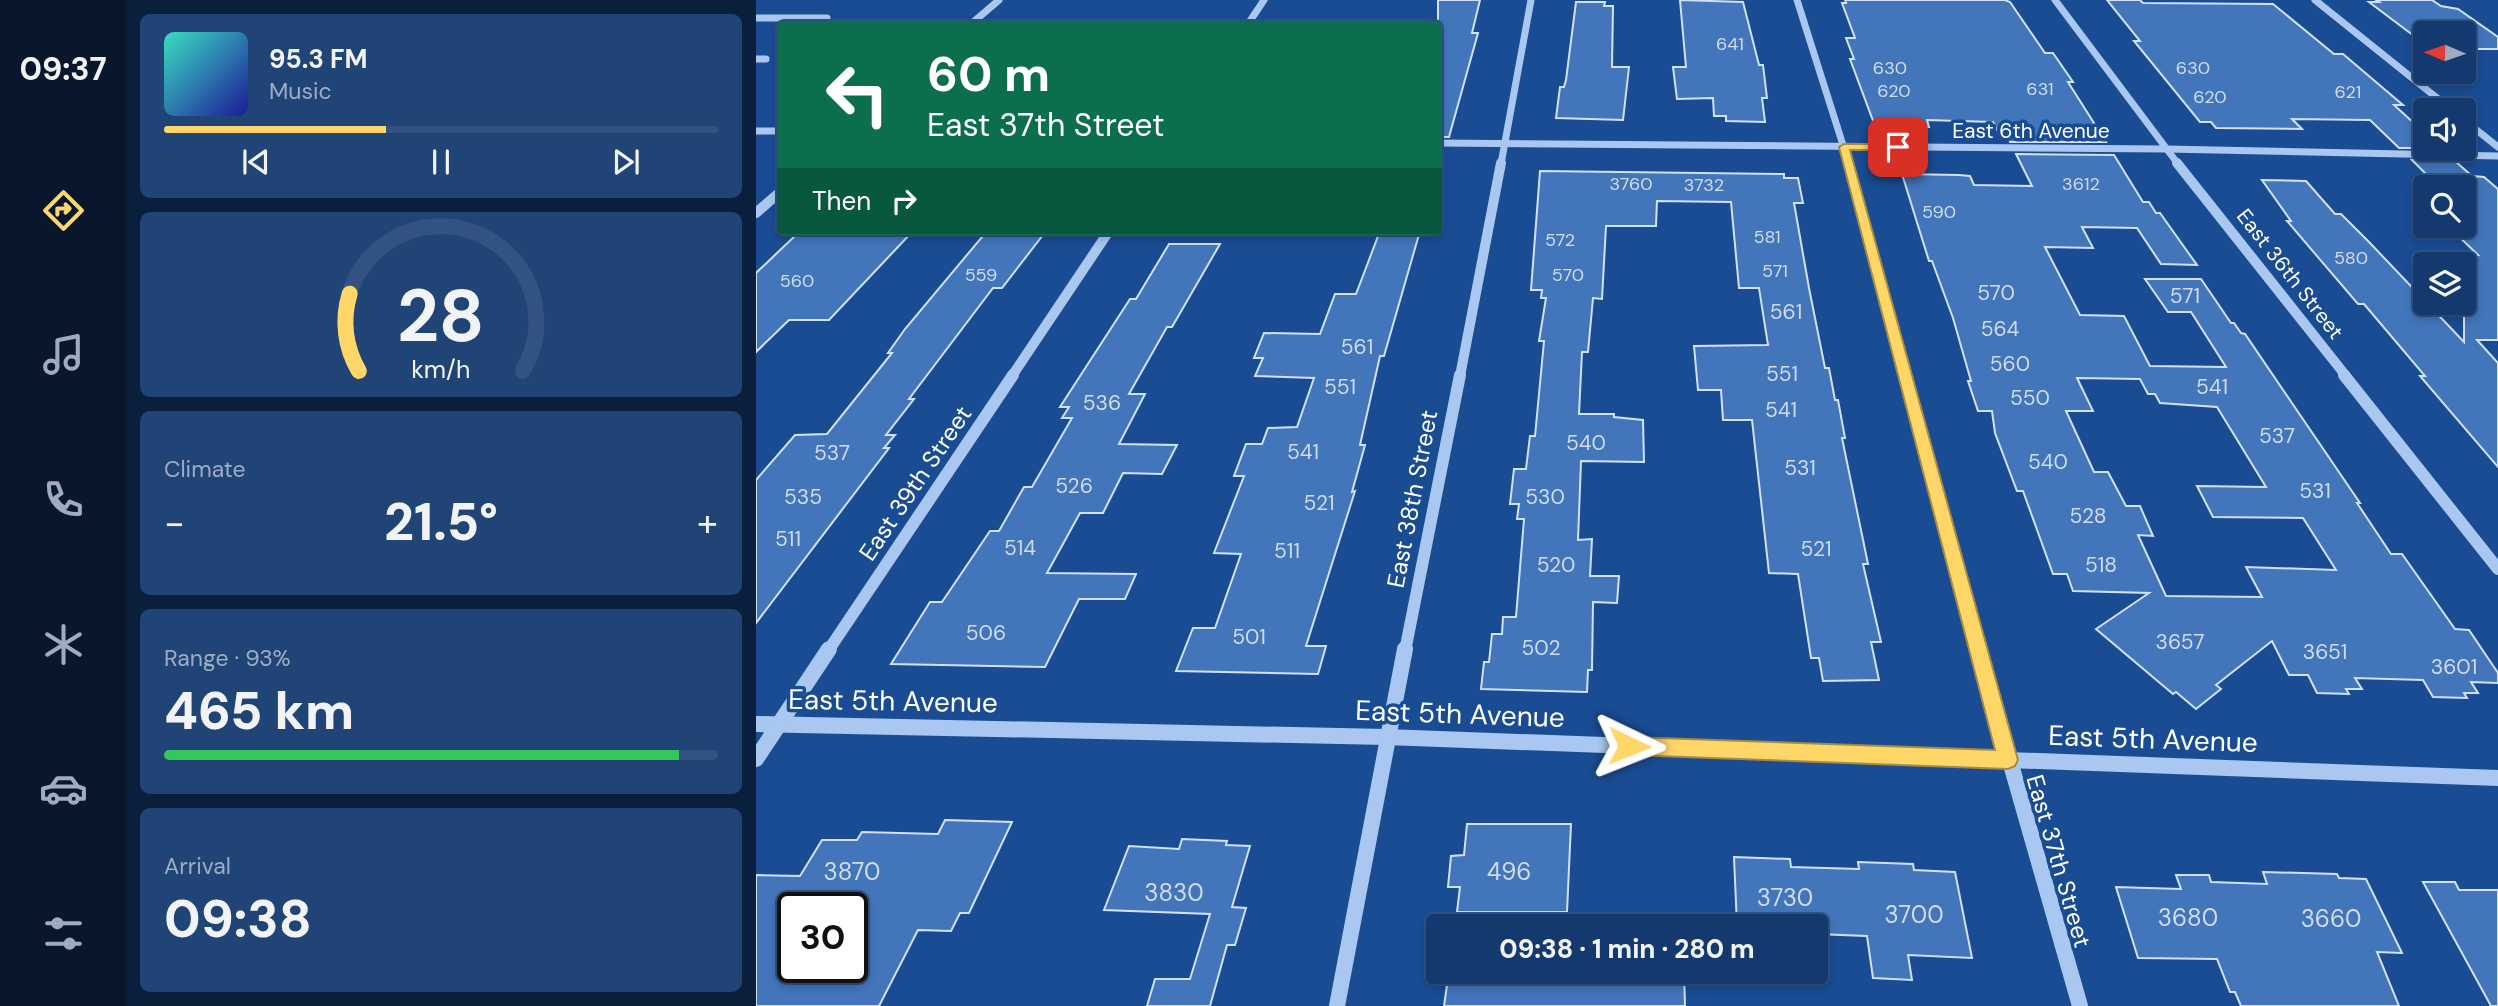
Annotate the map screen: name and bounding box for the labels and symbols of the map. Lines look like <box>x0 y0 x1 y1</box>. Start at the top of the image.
north arrow <box>2413 21 2476 84</box>
house number: 641 <box>1716 32 1744 56</box>
house number: 630 <box>1873 56 1907 80</box>
house number: 630 <box>2176 56 2210 80</box>
house number: 631 <box>2026 77 2054 101</box>
house number: 620 <box>1877 79 1911 103</box>
house number: 621 <box>2335 80 2361 104</box>
house number: 620 <box>2193 85 2227 109</box>
pin <box>1868 117 1928 177</box>
street label: East 6th Avenue <box>1952 117 2110 145</box>
house number: 3760 <box>1609 172 1653 196</box>
house number: 3612 <box>2062 172 2100 196</box>
house number: 3732 <box>1684 173 1724 197</box>
house number: 590 <box>1922 200 1956 224</box>
street label: East 36th Street <box>2230 203 2350 345</box>
house number: 581 <box>1753 225 1781 249</box>
house number: 572 <box>1545 228 1575 252</box>
house number: 580 <box>2334 246 2368 270</box>
house number: 571 <box>1762 259 1788 283</box>
house number: 559 <box>965 263 997 287</box>
house number: 570 <box>1552 263 1584 287</box>
house number: 560 <box>780 269 814 293</box>
house number: 570 <box>1977 279 2015 307</box>
house number: 571 <box>2170 282 2200 310</box>
house number: 561 <box>1770 298 1802 326</box>
house number: 564 <box>1981 315 2020 343</box>
house number: 561 <box>1341 333 1373 361</box>
house number: 560 <box>1990 350 2030 378</box>
house number: 551 <box>1766 360 1798 388</box>
house number: 551 <box>1324 373 1356 401</box>
house number: 541 <box>2196 373 2228 401</box>
house number: 550 <box>2010 384 2050 412</box>
house number: 536 <box>1083 389 1121 417</box>
house number: 541 <box>1765 396 1797 424</box>
street label: East 39th Street <box>852 400 978 566</box>
street label: East 38th Street <box>1380 408 1444 590</box>
house number: 537 <box>2259 422 2295 450</box>
house number: 540 <box>1566 429 1606 457</box>
house number: 541 <box>1287 438 1319 466</box>
house number: 537 <box>814 439 850 467</box>
house number: 540 <box>2028 448 2068 476</box>
house number: 531 <box>1784 454 1816 482</box>
house number: 526 <box>1055 472 1093 500</box>
house number: 531 <box>2299 477 2331 505</box>
house number: 535 <box>784 483 822 511</box>
house number: 530 <box>1525 483 1565 511</box>
house number: 521 <box>1303 489 1335 517</box>
house number: 528 <box>2070 502 2106 530</box>
house number: 511 <box>775 525 801 553</box>
house number: 514 <box>1004 534 1036 562</box>
house number: 521 <box>1800 535 1832 563</box>
house number: 511 <box>1274 537 1300 565</box>
house number: 520 <box>1537 551 1575 579</box>
house number: 518 <box>2085 551 2117 579</box>
house number: 506 <box>966 619 1006 647</box>
house number: 501 <box>1232 623 1266 651</box>
house number: 3657 <box>2156 628 2204 656</box>
house number: 502 <box>1521 634 1561 662</box>
house number: 3651 <box>2303 638 2347 666</box>
house number: 3601 <box>2431 653 2477 681</box>
street label: East 5th Avenue <box>788 681 998 721</box>
street label: East 5th Avenue <box>1355 692 1565 736</box>
position arrow <box>1592 709 1666 783</box>
street label: East 5th Avenue <box>2048 717 2258 761</box>
street label: East 37th Street <box>2020 771 2098 951</box>
house number: 3870 <box>823 856 881 887</box>
house number: 496 <box>1487 856 1531 887</box>
house number: 3830 <box>1144 877 1204 908</box>
house number: 3730 <box>1757 882 1813 913</box>
speed limit sign: 30 <box>777 892 868 983</box>
house number: 3700 <box>1884 899 1944 930</box>
house number: 3680 <box>2158 902 2218 933</box>
house number: 3660 <box>2301 903 2361 934</box>

